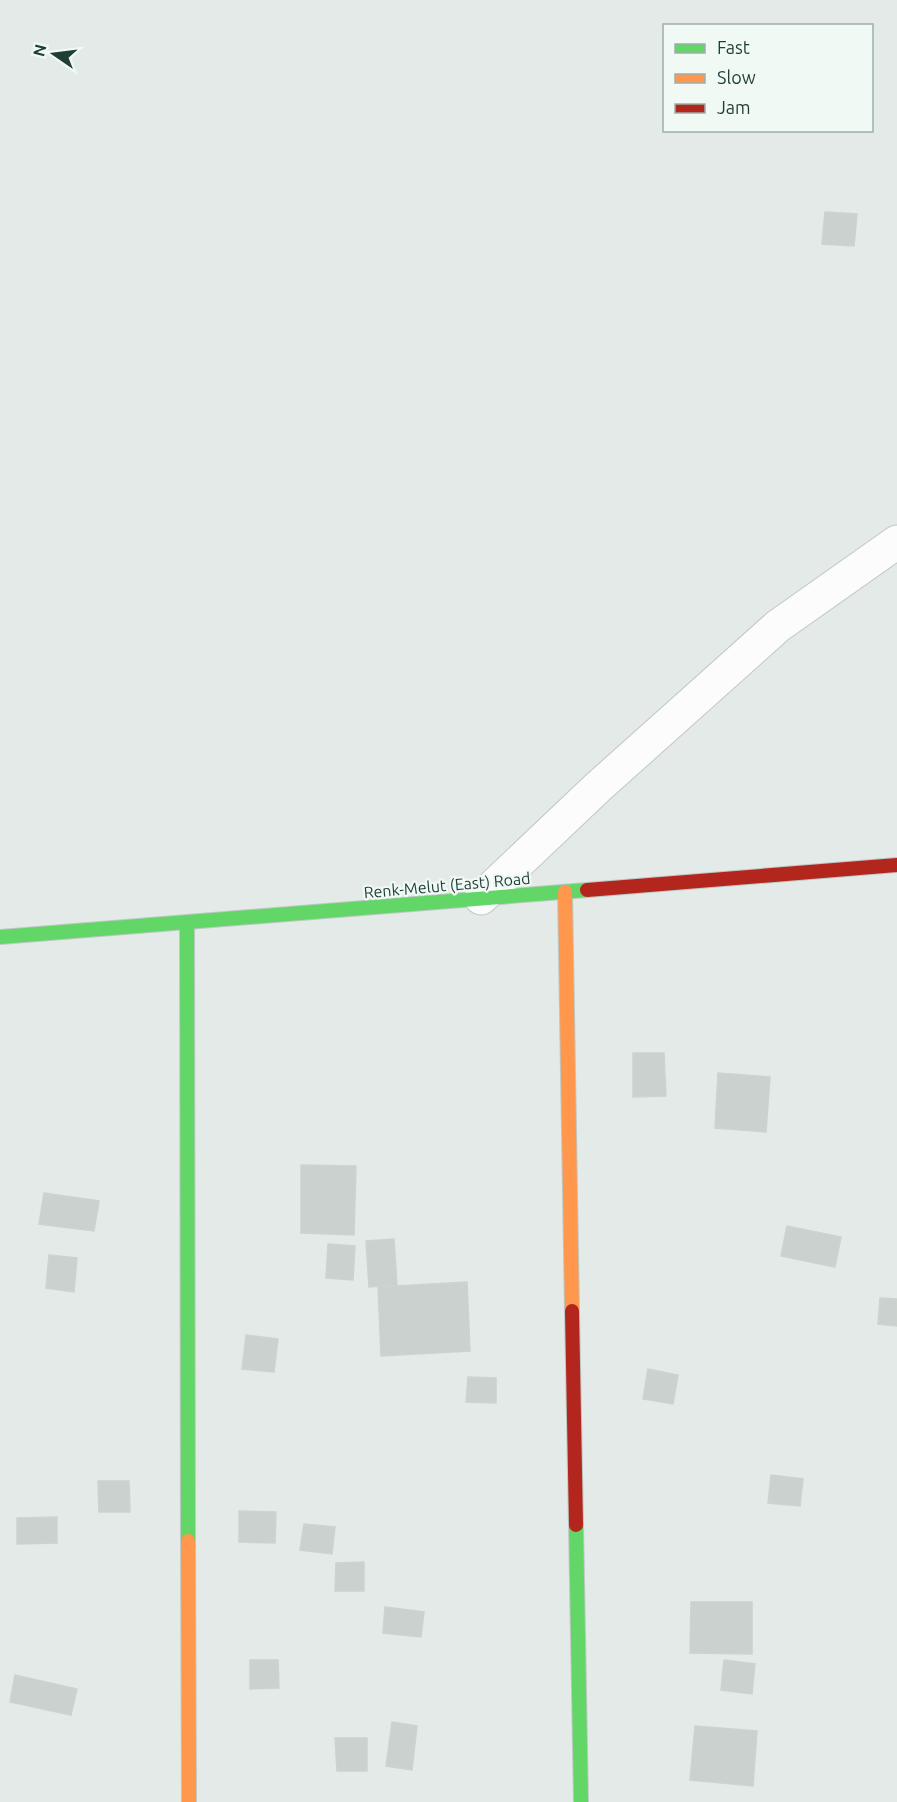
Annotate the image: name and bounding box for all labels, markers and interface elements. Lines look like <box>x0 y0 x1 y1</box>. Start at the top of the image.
north arrow <box>24 24 84 84</box>
legend <box>663 24 873 132</box>
text: Fast <box>717 37 750 57</box>
text: N <box>29 42 50 58</box>
text: Slow <box>717 67 756 87</box>
text: Jam <box>717 97 751 117</box>
street label: Renk-Melut (East) Road <box>363 869 531 902</box>

